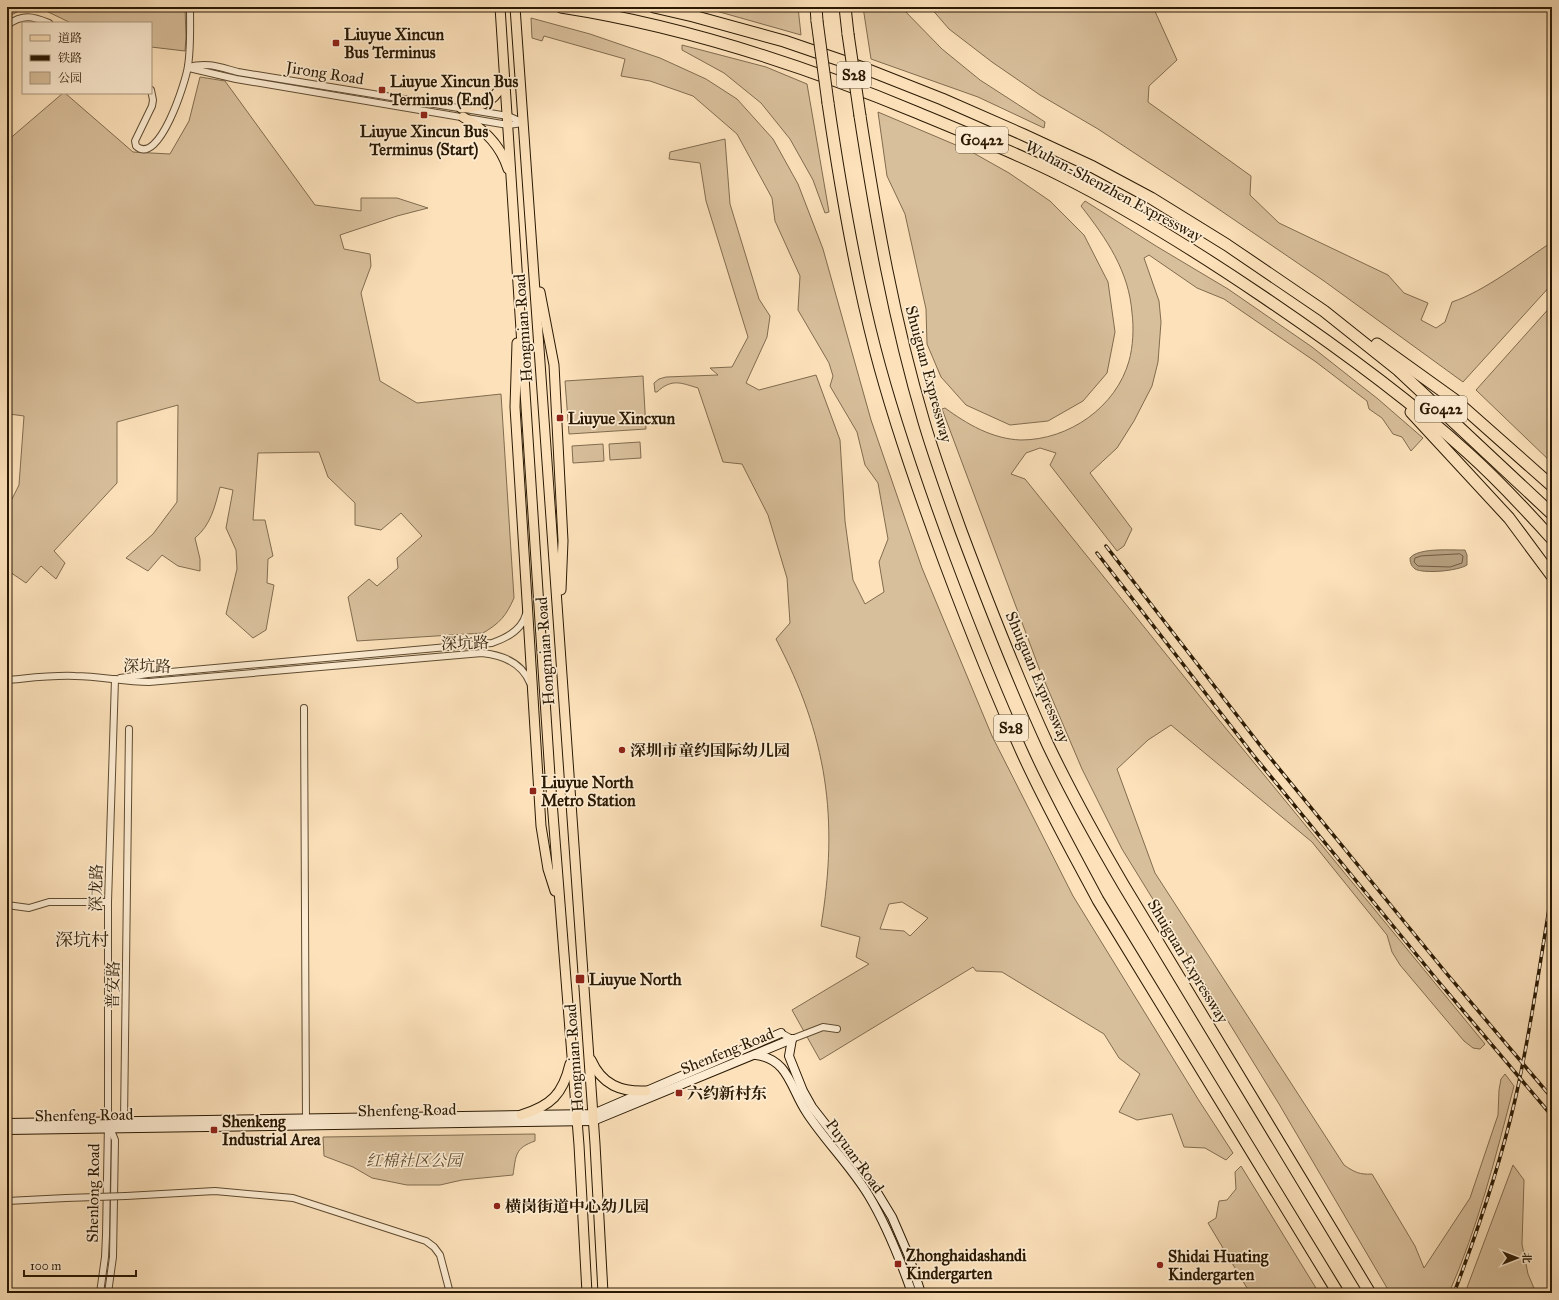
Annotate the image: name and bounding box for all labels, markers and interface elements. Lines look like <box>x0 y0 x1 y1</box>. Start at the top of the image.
legend <box>22 22 152 94</box>
place label: Liuyue Xincun Bus Terminus <box>344 25 444 62</box>
text: 道路 <box>58 31 82 45</box>
marker: Liuyue Xincun Bus Terminus <box>331 38 341 48</box>
text: 铁路 <box>58 51 82 65</box>
street label: Jirong Road <box>283 57 365 90</box>
road number: S28 <box>837 62 871 88</box>
text: 公园 <box>58 71 82 85</box>
place label: Liuyue Xincun Bus Terminus (End) <box>389 72 519 110</box>
marker: Liuyue Xincun Bus Terminus (End) <box>377 85 387 95</box>
marker: Liuyue Xincun Bus Terminus (Start) <box>419 110 429 120</box>
place label: Liuyue Xincun Bus Terminus (Start) <box>360 122 488 160</box>
road number: G0422 <box>956 127 1008 153</box>
street label: Wuhan-Shenzhen Expressway <box>1022 136 1206 246</box>
street label: Hongmian Road <box>510 273 537 383</box>
street label: Shuiguan Expressway <box>901 303 957 445</box>
road number: G0422 <box>1415 396 1467 422</box>
place label: Liuyue Xincxun <box>568 409 676 429</box>
marker: Liuyue Xincxun <box>555 413 565 423</box>
street label: Hongmian Road <box>532 596 559 706</box>
street label: Shuiguan Expressway <box>1001 608 1075 747</box>
street label: 深坑路 <box>441 633 489 653</box>
street label: 深坑路 <box>123 656 171 676</box>
road number: S28 <box>994 715 1028 741</box>
place label: 深圳市童约国际幼儿园 <box>630 741 790 760</box>
marker: 深圳市童约国际幼儿园 <box>617 745 627 755</box>
place label: Liuyue North Metro Station <box>541 773 636 810</box>
marker: Liuyue North Metro Station <box>528 786 538 796</box>
street label: 深龙路 <box>86 864 106 912</box>
street label: Shuiguan Expressway <box>1143 896 1233 1027</box>
district label: 深坑村 <box>55 929 109 951</box>
street label: 普安路 <box>103 961 123 1009</box>
place label: Liuyue North <box>589 970 682 990</box>
marker: Liuyue North <box>574 973 586 985</box>
street label: Hongmian Road <box>561 1003 588 1113</box>
street label: Shenfeng Road <box>678 1024 777 1079</box>
place label: 六约新村东 <box>687 1084 767 1103</box>
marker: 六约新村东 <box>674 1088 684 1098</box>
street label: Shenfeng Road <box>357 1100 457 1121</box>
street label: Shenfeng Road <box>34 1105 134 1126</box>
place label: Shenkeng Industrial Area <box>222 1112 322 1149</box>
street label: Puyuan Road <box>822 1115 888 1197</box>
marker: Shenkeng Industrial Area <box>209 1125 219 1135</box>
street label: Shenlong Road <box>83 1143 104 1243</box>
park label: 红棉社区公园 <box>366 1151 465 1170</box>
place label: 横岗街道中心幼儿园 <box>505 1197 649 1216</box>
marker: 横岗街道中心幼儿园 <box>492 1201 502 1211</box>
north arrow <box>1497 1238 1537 1278</box>
place label: Zhonghaidashandi Kindergarten <box>906 1246 1027 1284</box>
place label: Shidai Huating Kindergarten <box>1168 1247 1269 1285</box>
scale bar <box>24 1252 136 1278</box>
text: 北 <box>1520 1253 1533 1264</box>
text: 100 m <box>30 1259 61 1273</box>
marker: Zhonghaidashandi Kindergarten <box>893 1259 903 1269</box>
marker: Shidai Huating Kindergarten <box>1155 1260 1165 1270</box>

